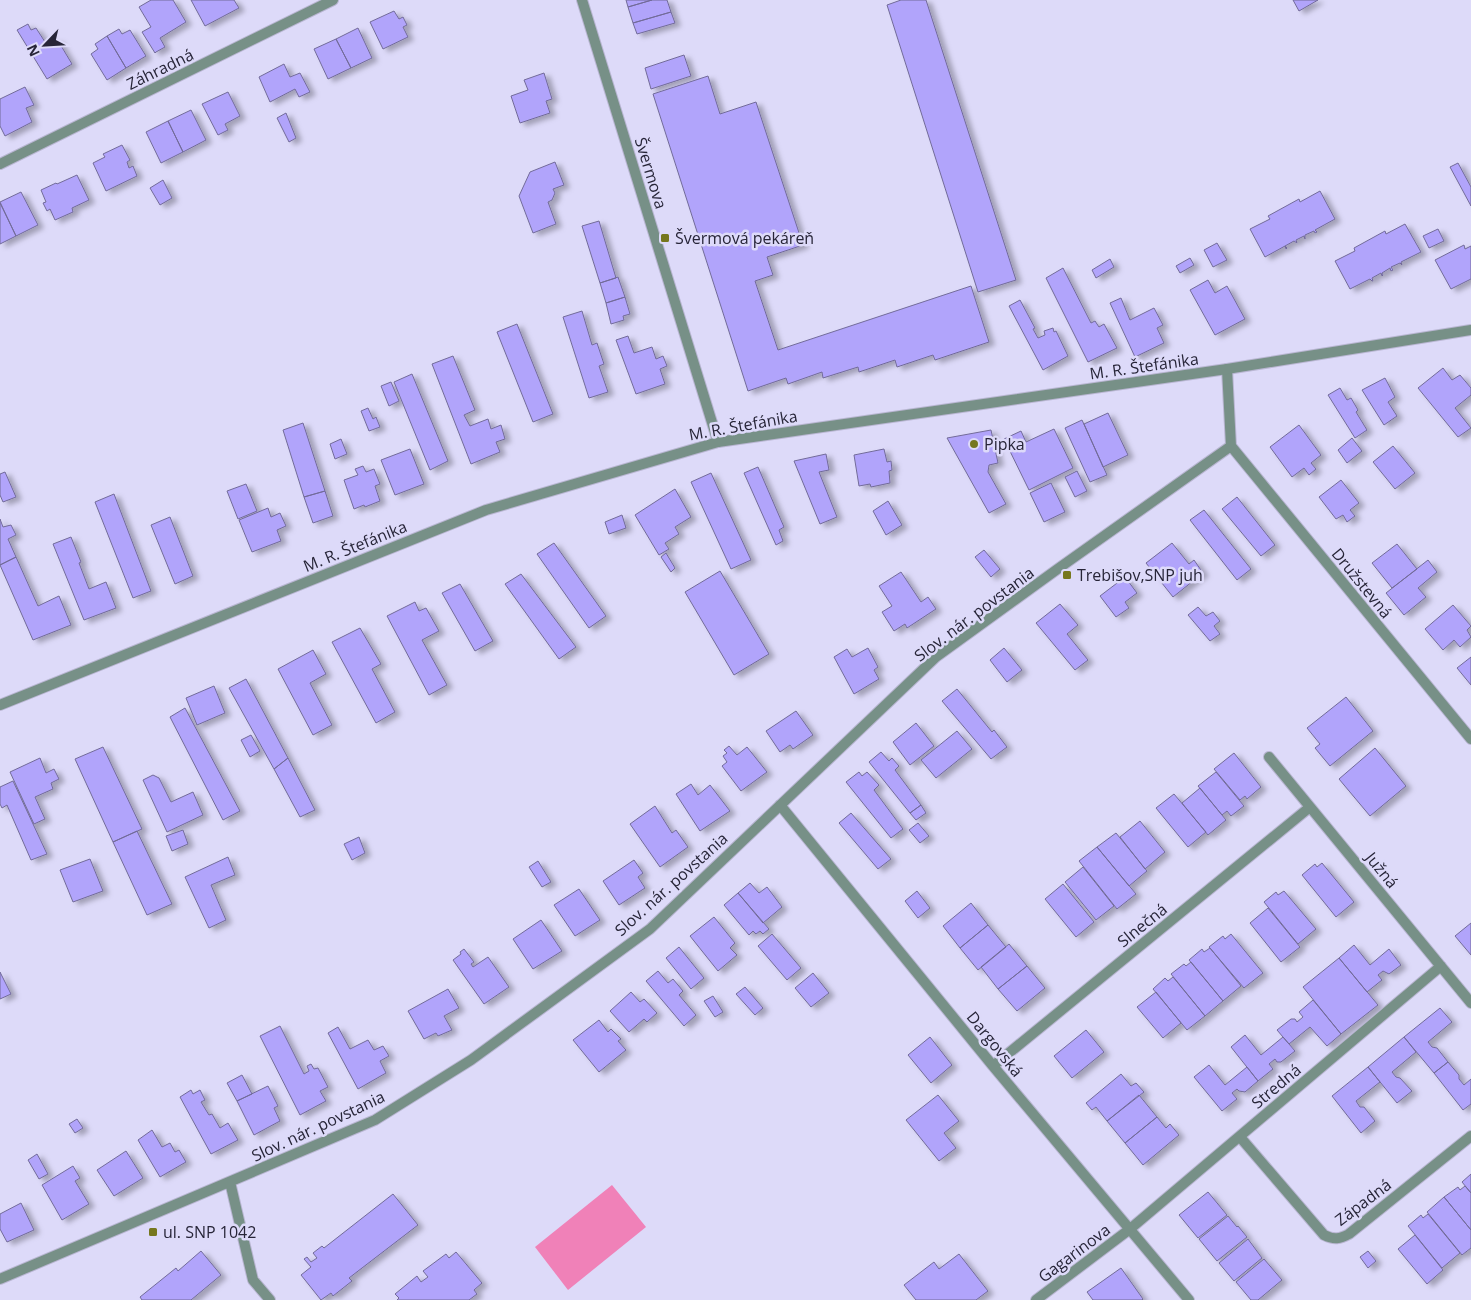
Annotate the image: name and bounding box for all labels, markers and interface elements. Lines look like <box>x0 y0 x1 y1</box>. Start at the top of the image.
north arrow <box>20 20 70 70</box>
text: N <box>22 42 44 60</box>
street label: Záhradná <box>123 43 197 95</box>
street label: Švermova <box>630 135 672 211</box>
place label: Švermová pekáreň <box>675 227 814 249</box>
marker: Švermová pekáreň <box>659 232 671 244</box>
street label: M. R. Štefánika <box>1088 347 1200 385</box>
street label: M. R. Štefánika <box>687 405 799 445</box>
place label: Pipka <box>984 433 1025 455</box>
marker: Pipka <box>968 438 980 450</box>
street label: M. R. Štefánika <box>300 515 410 577</box>
street label: Družstevná <box>1327 543 1397 623</box>
street label: Slov. nár. povstania <box>910 562 1038 666</box>
place label: Trebišov,SNP juh <box>1077 564 1203 586</box>
marker: Trebišov,SNP juh <box>1061 569 1073 581</box>
street label: Slov. nár. povstania <box>610 827 732 941</box>
street label: Južná <box>1360 846 1403 893</box>
street label: Slnečná <box>1113 898 1171 952</box>
street label: Dargovská <box>962 1007 1028 1081</box>
street label: Stredná <box>1247 1059 1305 1113</box>
street label: Slov. nár. povstania <box>248 1085 388 1167</box>
street label: Západná <box>1330 1174 1396 1230</box>
street label: Gagarinova <box>1033 1219 1115 1287</box>
place label: ul. SNP 1042 <box>163 1221 256 1243</box>
marker: ul. SNP 1042 <box>147 1226 159 1238</box>

